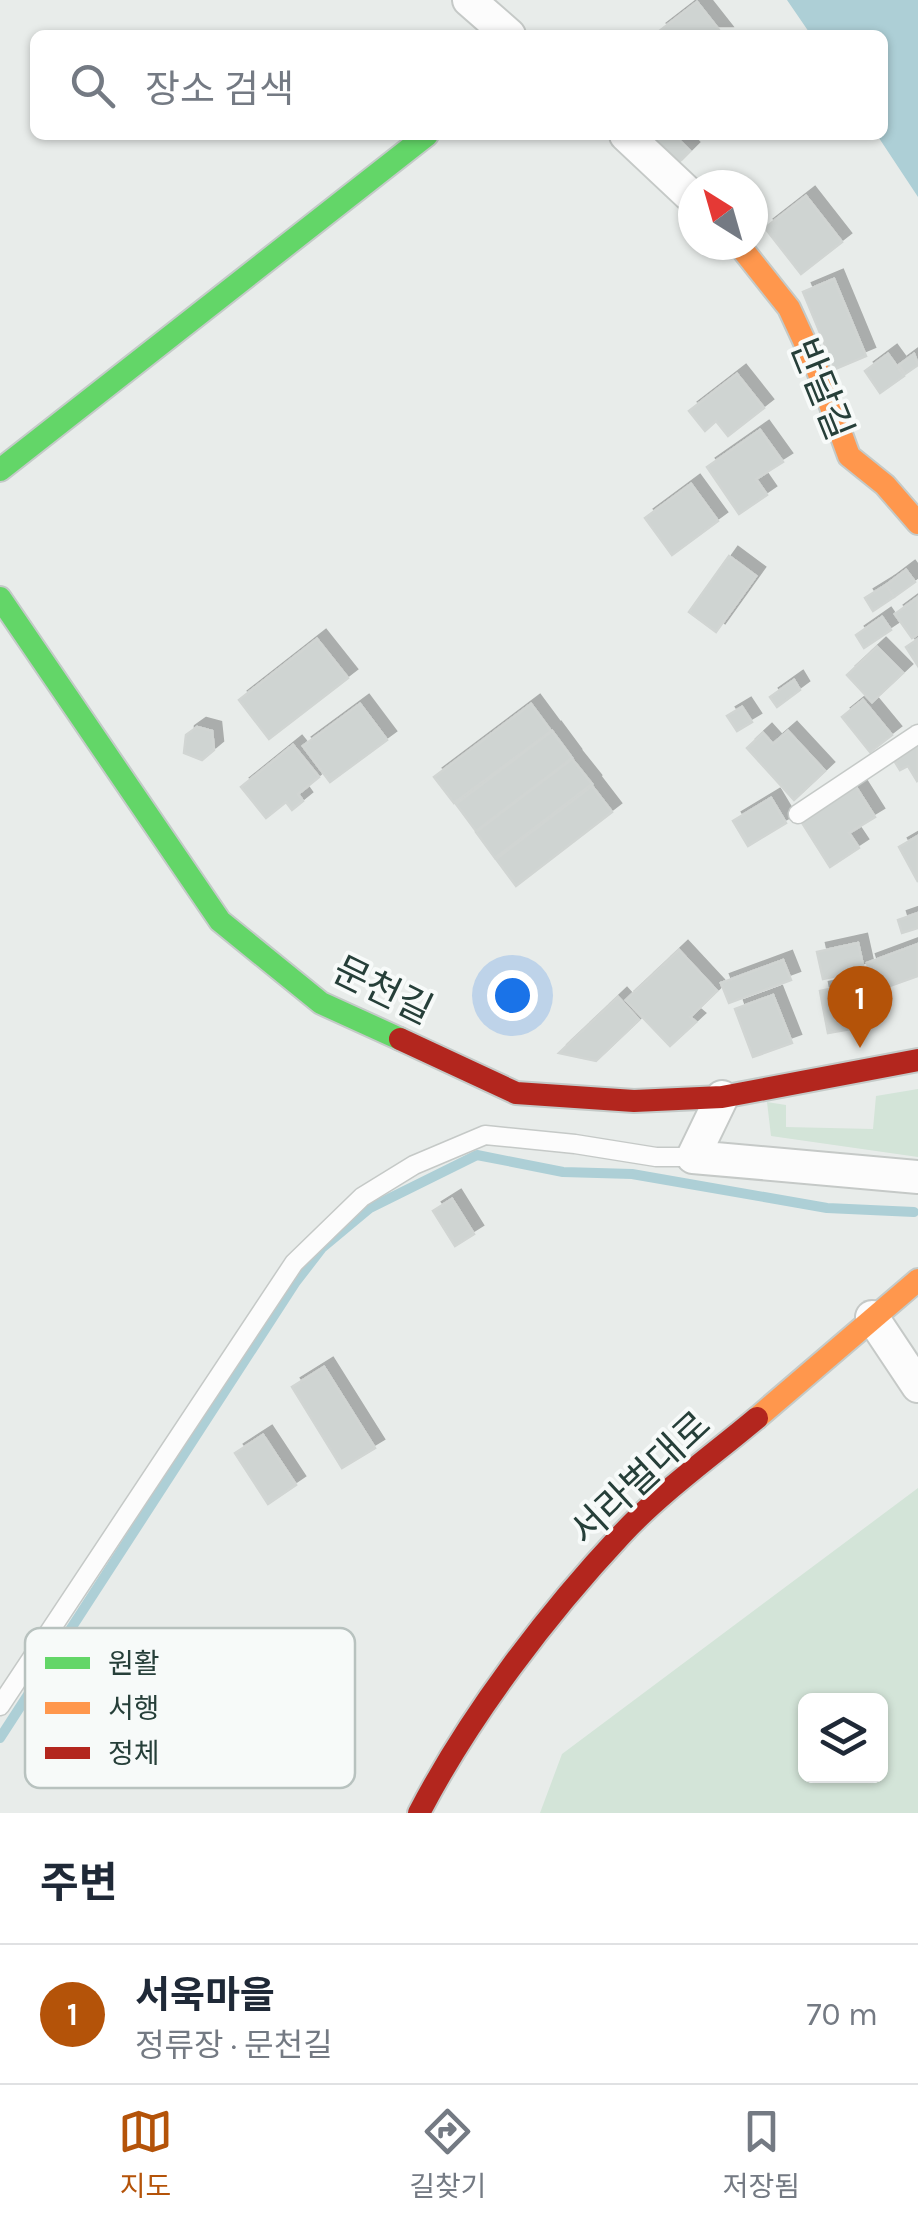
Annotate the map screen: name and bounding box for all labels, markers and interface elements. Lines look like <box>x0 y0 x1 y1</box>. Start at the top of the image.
search box <box>30 30 888 140</box>
icon: search <box>65 58 120 113</box>
text: 장소 검색 <box>145 67 294 112</box>
north arrow <box>678 170 768 260</box>
street label: 반달길 <box>781 332 862 446</box>
street label: 문천길 <box>326 947 440 1034</box>
pin: 1 <box>828 966 892 1048</box>
your location <box>487 970 538 1021</box>
street label: 서라벌대로 <box>561 1402 720 1554</box>
legend <box>25 1628 355 1788</box>
text: 원활 <box>108 1647 160 1680</box>
text: 서행 <box>108 1692 160 1725</box>
map controls <box>798 1693 888 1783</box>
button: layers <box>798 1693 888 1783</box>
text: 정체 <box>108 1737 160 1770</box>
text: 주변 <box>40 1858 117 1908</box>
text: 서욱마을 <box>135 1973 275 2018</box>
text: 1 <box>67 1996 78 2033</box>
text: 70 m <box>806 1996 878 2033</box>
text: 정류장 · 문천길 <box>135 2027 333 2064</box>
tab: 지도 <box>118 2104 173 2204</box>
tab: 길찾기 <box>409 2104 486 2204</box>
tab: 저장됨 <box>723 2104 800 2204</box>

